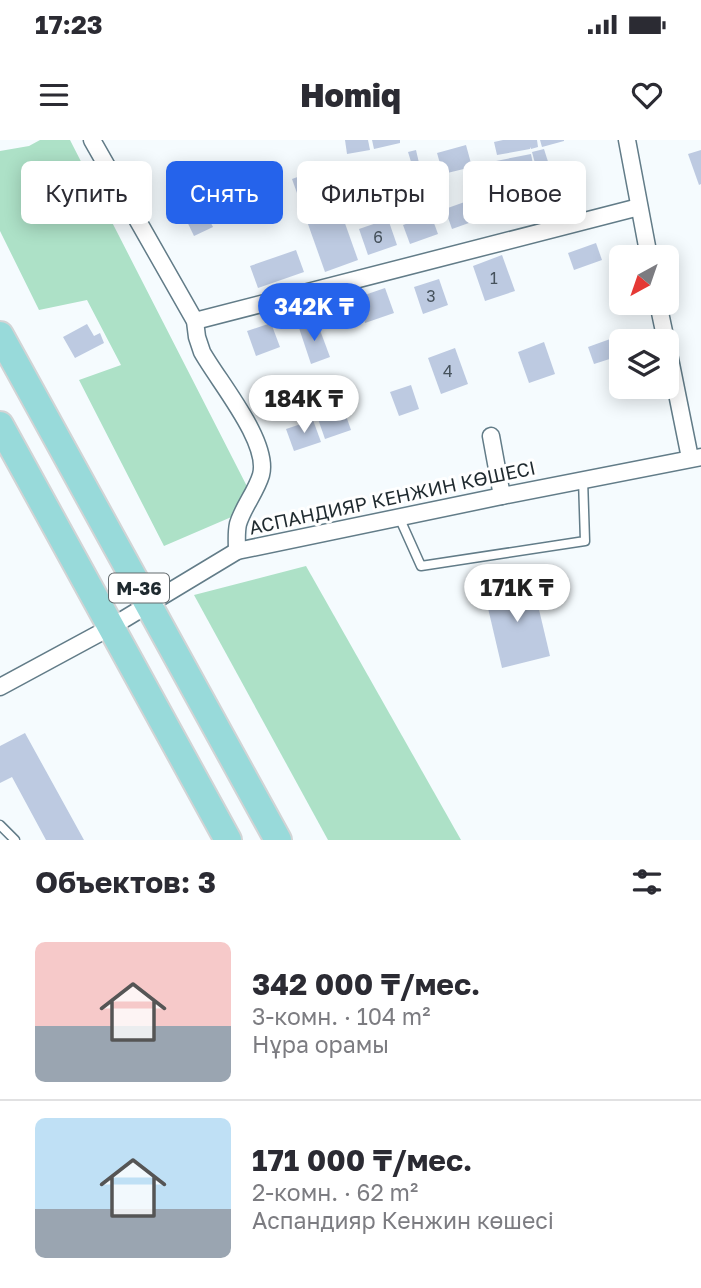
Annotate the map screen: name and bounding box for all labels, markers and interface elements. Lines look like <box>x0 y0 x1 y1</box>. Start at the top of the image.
text: 17:23 <box>35 9 103 40</box>
icon: menu <box>35 76 73 114</box>
text: Homiq <box>300 76 401 114</box>
icon: heart <box>628 76 666 114</box>
chip: Купить <box>21 161 152 224</box>
chip: Снять <box>166 161 283 224</box>
chip: Фильтры <box>297 161 449 224</box>
chip: Новое <box>463 161 586 224</box>
house number: 6 <box>373 227 383 247</box>
north arrow <box>609 245 679 315</box>
map controls <box>609 245 679 399</box>
house number: 1 <box>490 268 498 288</box>
pin: 342K ₸ <box>257 284 371 343</box>
house number: 3 <box>426 286 436 306</box>
text: 342K ₸ <box>274 292 354 320</box>
button: layers <box>609 329 679 399</box>
house number: 4 <box>443 361 453 381</box>
pin: 184K ₸ <box>247 376 361 435</box>
text: 184K ₸ <box>265 384 343 412</box>
street label: АСПАНДИЯР КЕНЖИН КӨШЕСІ <box>247 455 537 539</box>
pin: 171K ₸ <box>460 564 574 624</box>
text: 171K ₸ <box>480 573 554 601</box>
road number: M-36 <box>109 574 169 602</box>
icon: filters <box>628 863 666 901</box>
text: Объектов: 3 <box>35 864 216 900</box>
text: 342 000 ₸/мес. <box>252 966 480 1002</box>
icon: home <box>91 970 175 1054</box>
text: 3-комн. · 104 m² <box>252 1002 430 1030</box>
text: Нұра орамы <box>252 1030 389 1058</box>
text: 171 000 ₸/мес. <box>252 1142 472 1178</box>
icon: home <box>91 1146 175 1230</box>
text: 2-комн. · 62 m² <box>252 1178 418 1206</box>
text: Аспандияр Кенжин көшесі <box>252 1206 554 1234</box>

